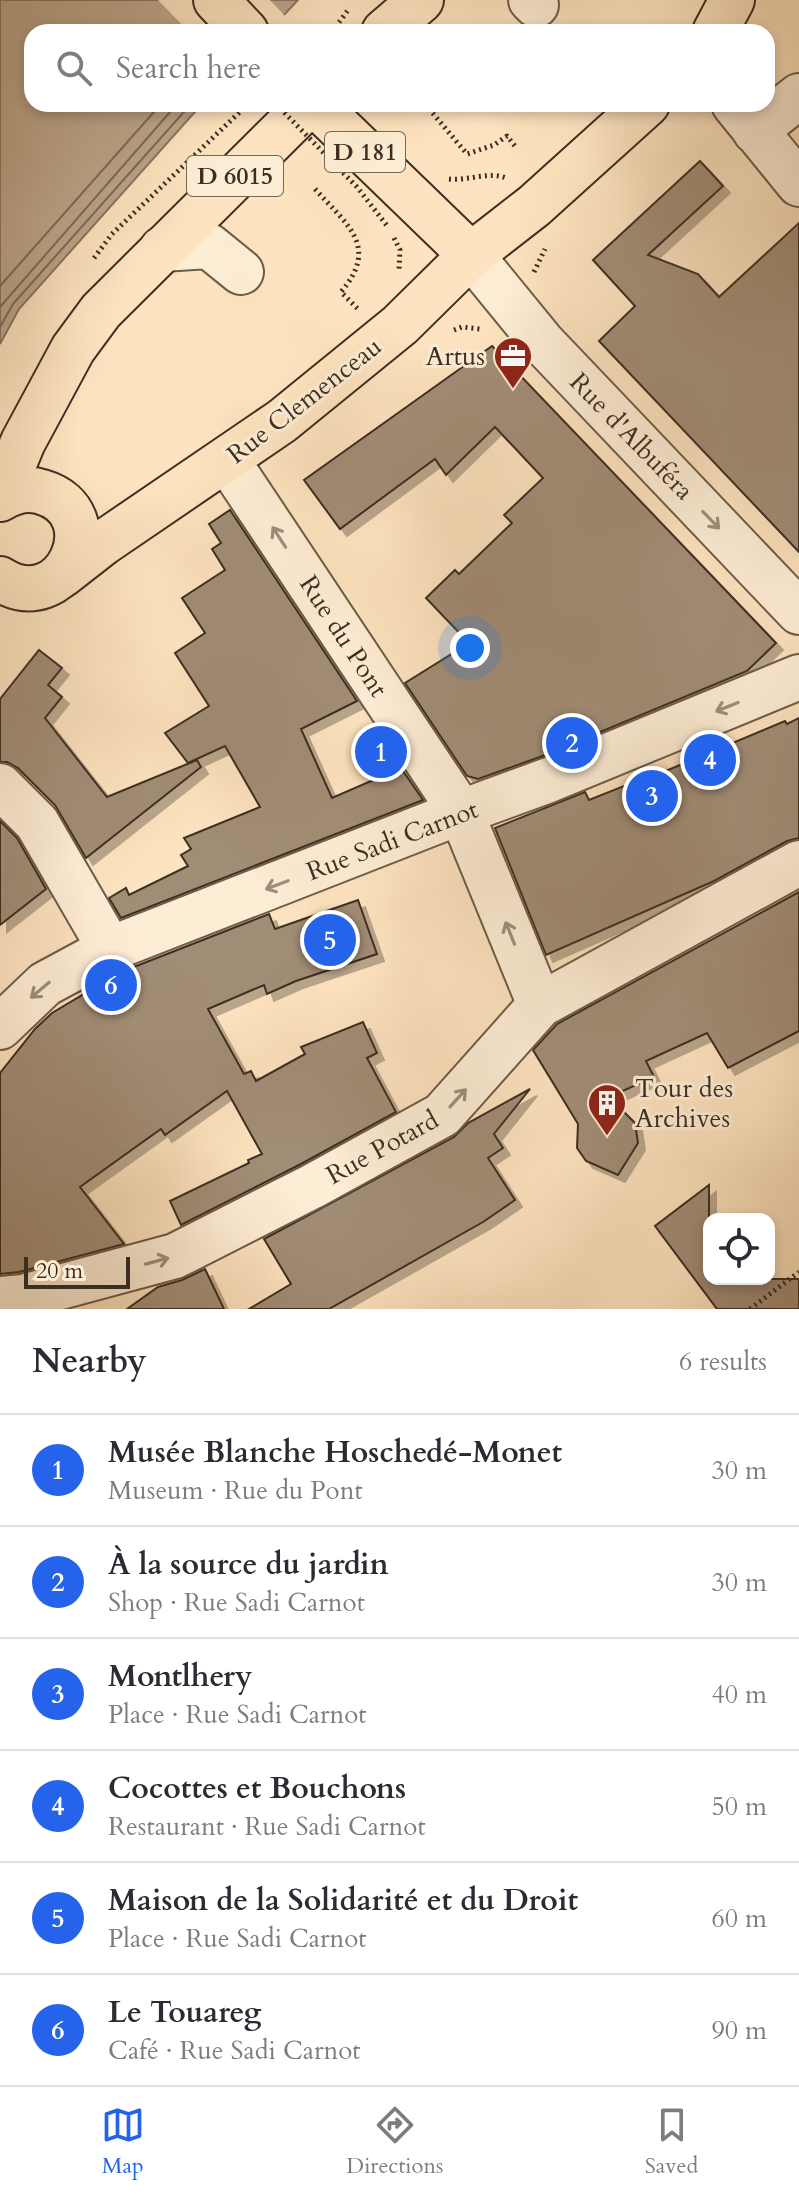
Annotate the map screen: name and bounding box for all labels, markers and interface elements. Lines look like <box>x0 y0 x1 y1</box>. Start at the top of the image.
search box <box>24 24 775 112</box>
icon: search <box>52 46 96 90</box>
text: Search here <box>116 48 261 89</box>
road number: D 181 <box>325 132 405 172</box>
road number: D 6015 <box>187 156 283 196</box>
street label: Rue Clemenceau <box>220 329 389 472</box>
office icon: Artus <box>492 335 534 390</box>
place label: Artus <box>426 339 485 374</box>
street label: Rue d'Albuféra <box>562 365 701 508</box>
one-way arrow <box>702 510 721 530</box>
one-way arrow <box>270 527 287 549</box>
street label: Rue du Pont <box>291 569 396 704</box>
your location <box>450 628 490 668</box>
one-way arrow <box>715 701 740 715</box>
pin: 2 <box>546 713 598 773</box>
pin: 1 <box>355 722 407 782</box>
pin: 4 <box>684 730 736 790</box>
pin: 3 <box>626 766 678 826</box>
street label: Rue Sadi Carnot <box>301 792 483 889</box>
one-way arrow <box>265 878 290 893</box>
pin: 5 <box>304 910 356 970</box>
one-way arrow <box>502 921 516 946</box>
pin: 6 <box>85 955 137 1015</box>
one-way arrow <box>30 981 51 999</box>
place label: Tour des Archives <box>635 1071 733 1136</box>
building icon: Tour des Archives <box>586 1082 628 1137</box>
one-way arrow <box>449 1088 467 1108</box>
street label: Rue Potard <box>320 1102 445 1193</box>
map controls <box>703 1213 775 1285</box>
button: locate <box>703 1213 775 1285</box>
one-way arrow <box>144 1252 170 1267</box>
scale bar <box>24 1253 130 1289</box>
text: 20 m <box>36 1256 83 1286</box>
text: Nearby <box>32 1338 147 1384</box>
text: 6 results <box>679 1344 767 1379</box>
text: Musée Blanche Hoschedé-Monet <box>108 1432 562 1473</box>
text: 1 <box>51 1453 65 1488</box>
text: 30 m <box>711 1453 767 1488</box>
text: Museum · Rue du Pont <box>108 1473 363 1508</box>
text: À la source du jardin <box>108 1544 389 1585</box>
text: 2 <box>51 1565 65 1600</box>
text: 30 m <box>711 1565 767 1600</box>
text: Shop · Rue Sadi Carnot <box>108 1585 365 1620</box>
text: Montlhery <box>108 1656 252 1697</box>
text: 3 <box>51 1677 65 1712</box>
text: 40 m <box>711 1677 767 1712</box>
text: Place · Rue Sadi Carnot <box>108 1697 367 1732</box>
text: Cocottes et Bouchons <box>108 1768 406 1809</box>
text: 4 <box>51 1789 65 1824</box>
text: 50 m <box>711 1789 767 1824</box>
text: Restaurant · Rue Sadi Carnot <box>108 1809 426 1844</box>
text: Maison de la Solidarité et du Droit <box>108 1880 578 1921</box>
text: 5 <box>51 1901 65 1936</box>
text: 60 m <box>711 1901 767 1936</box>
text: Place · Rue Sadi Carnot <box>108 1921 367 1956</box>
text: Le Touareg <box>108 1992 261 2033</box>
text: 6 <box>51 2013 65 2048</box>
text: 90 m <box>711 2013 767 2048</box>
text: Café · Rue Sadi Carnot <box>108 2033 361 2068</box>
tab: Map <box>101 2103 145 2181</box>
tab: Directions <box>346 2103 443 2181</box>
tab: Saved <box>645 2103 698 2181</box>

